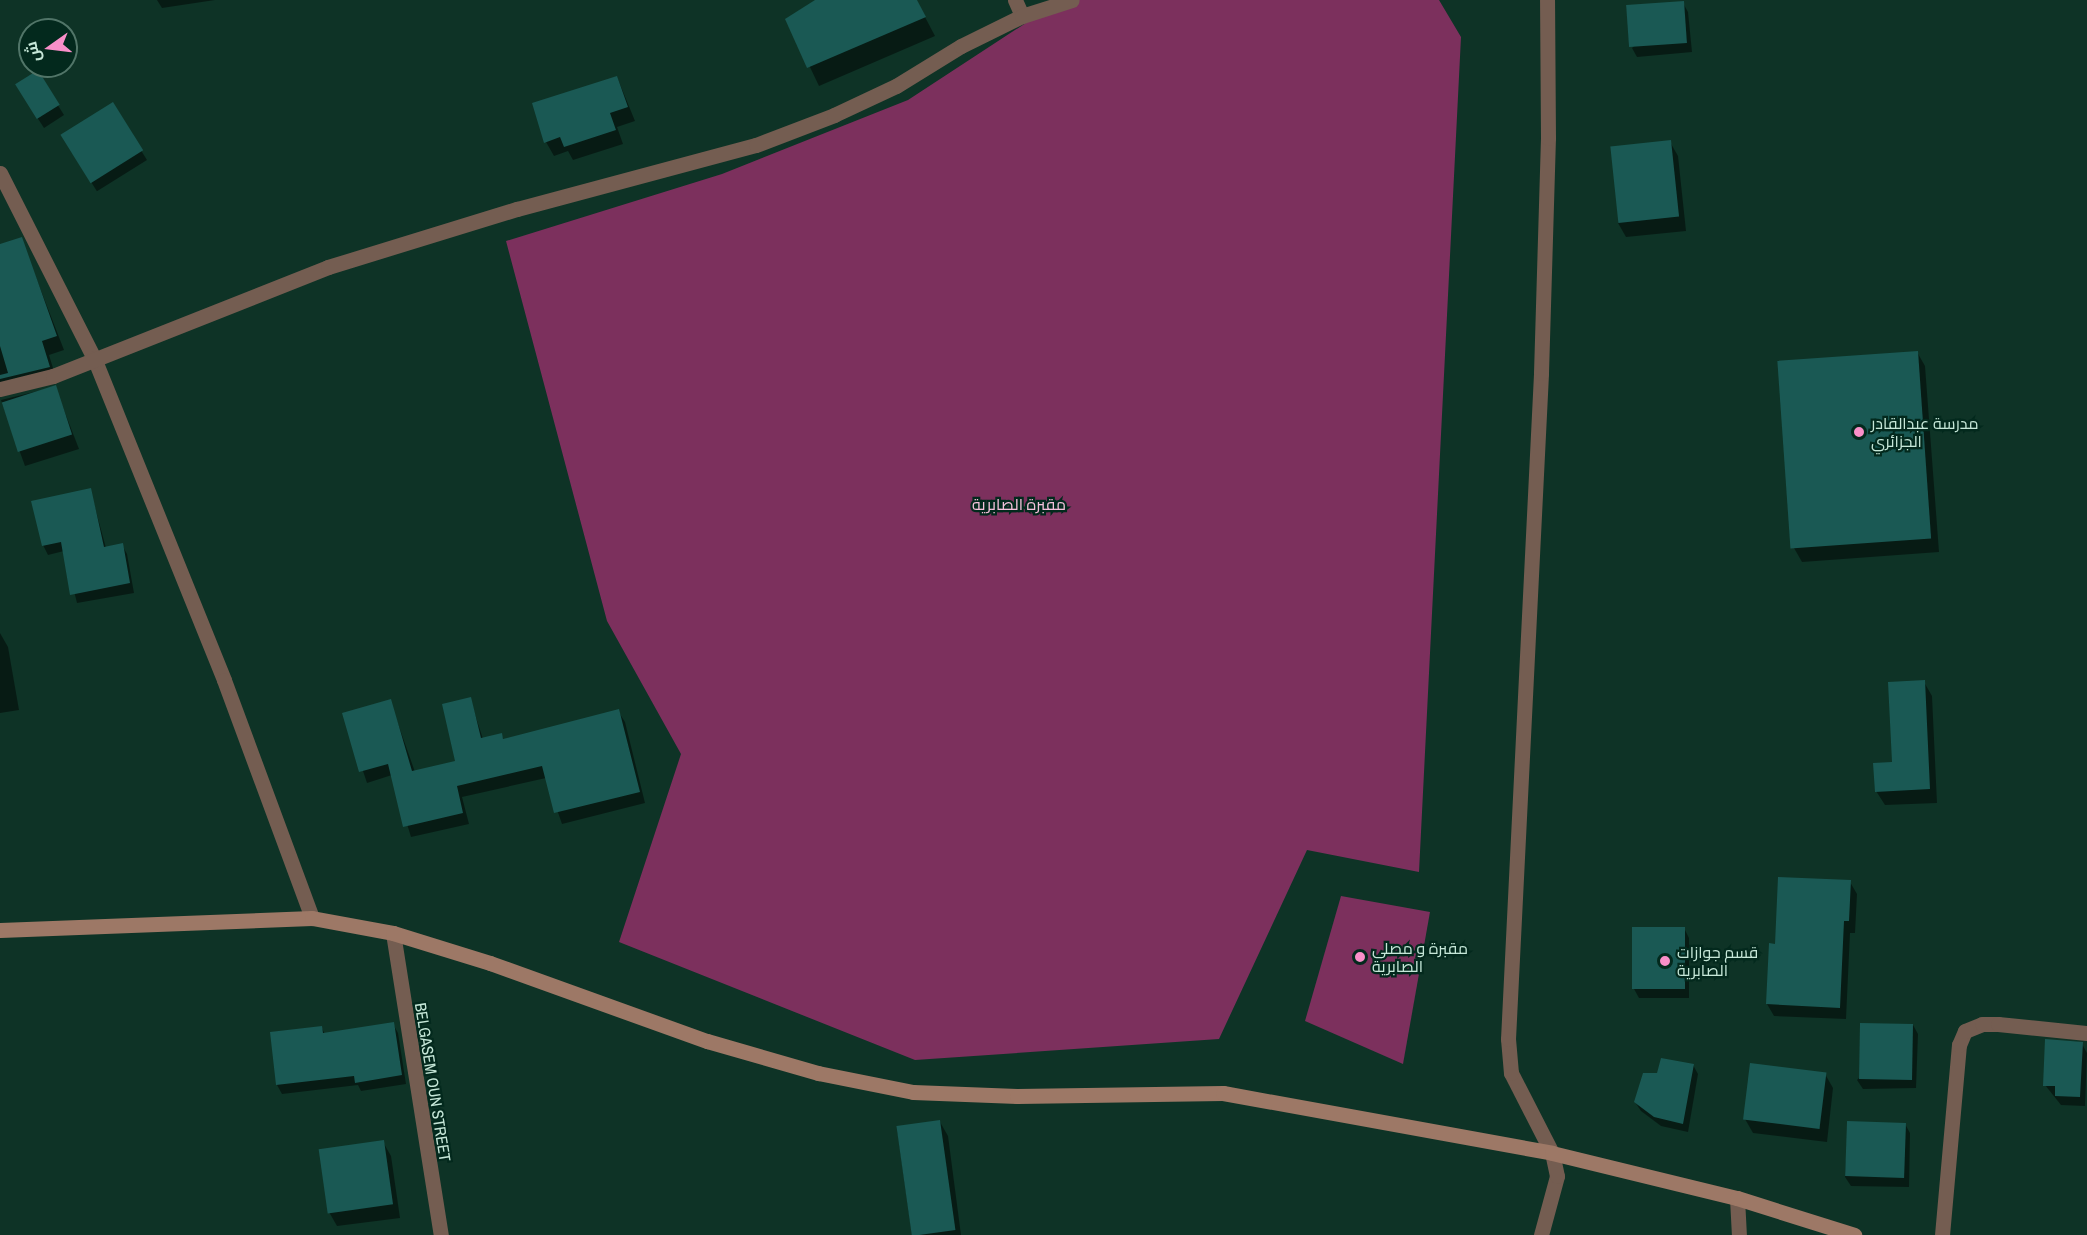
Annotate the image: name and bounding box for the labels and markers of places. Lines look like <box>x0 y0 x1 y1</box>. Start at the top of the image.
place label: مدرسة عبدالقادر الجزائري <box>1871 413 1978 451</box>
marker: مدرسة عبدالقادر الجزائري <box>1852 425 1866 439</box>
place label: مقبرة و مصلى الصابرية <box>1372 938 1468 976</box>
place label: قسم جوازات الصابرية <box>1677 942 1758 980</box>
marker: مقبرة و مصلى الصابرية <box>1353 950 1367 964</box>
marker: قسم جوازات الصابرية <box>1658 954 1672 968</box>

